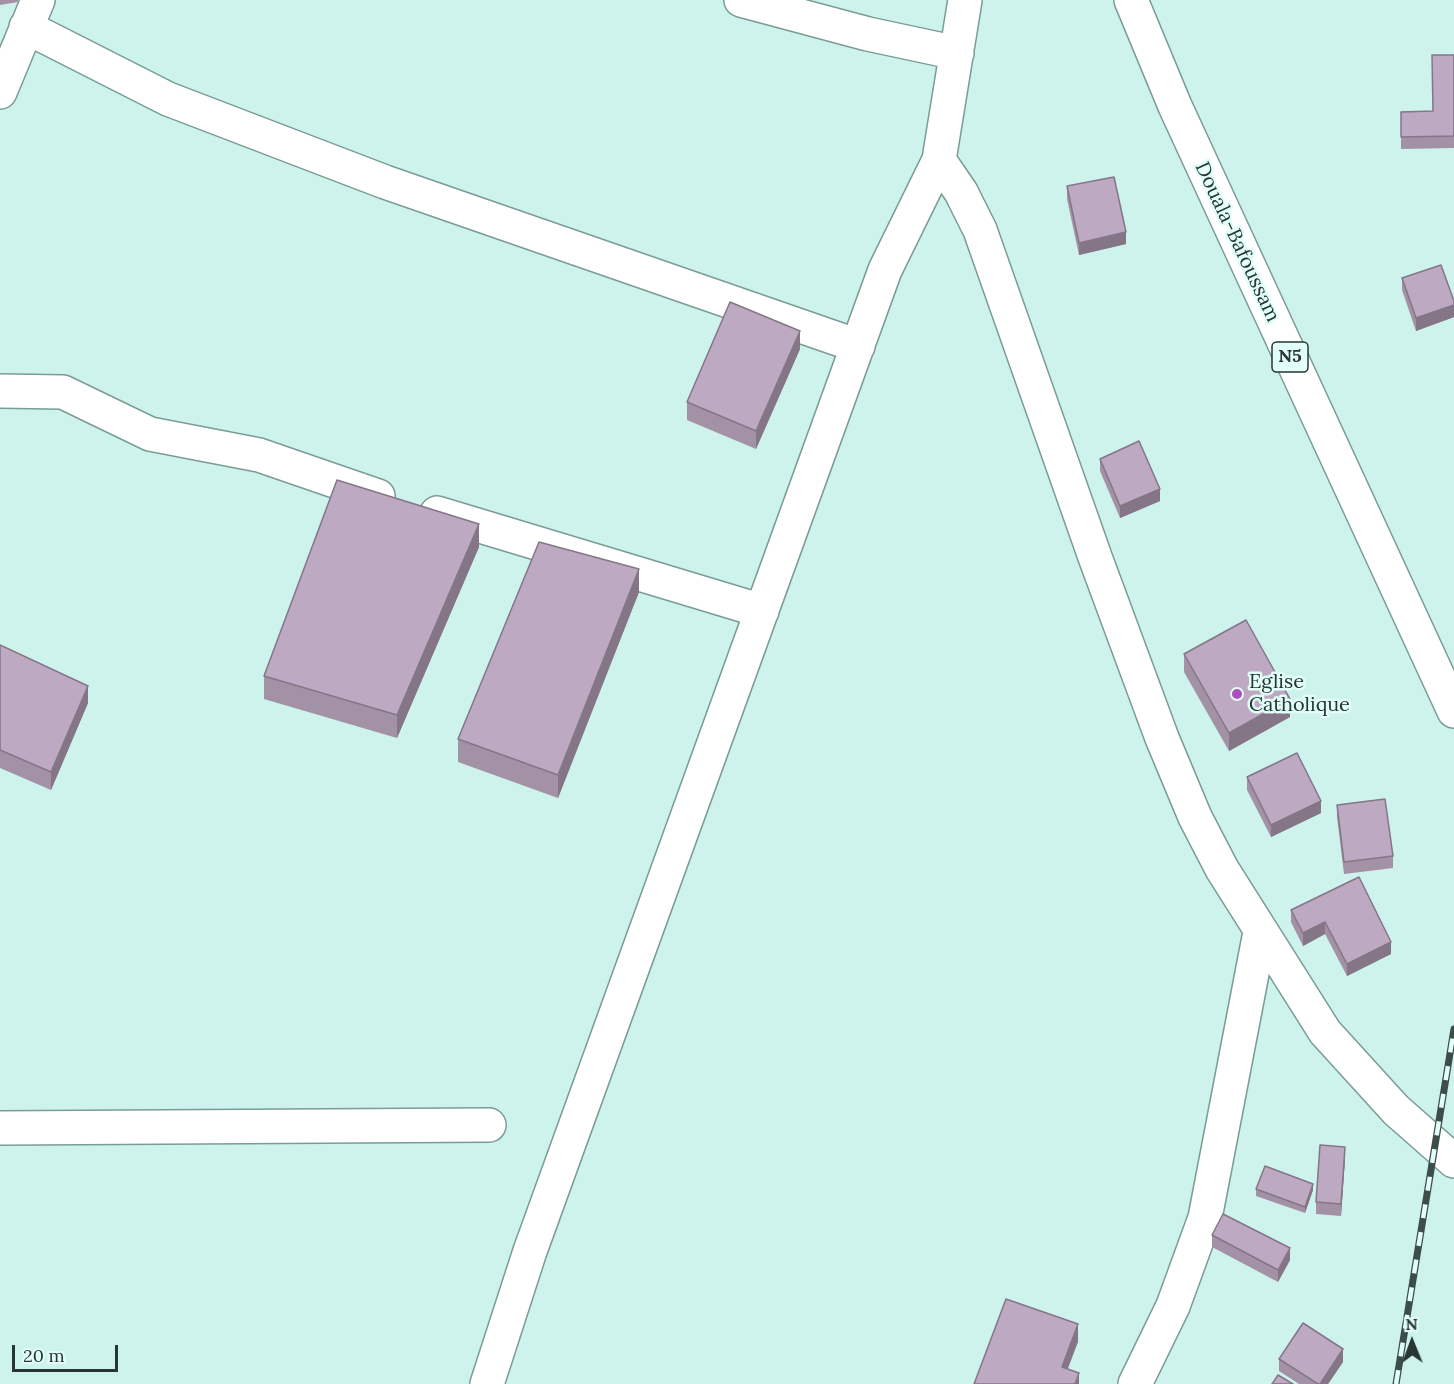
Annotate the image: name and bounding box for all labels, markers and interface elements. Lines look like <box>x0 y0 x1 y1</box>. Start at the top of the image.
street label: Douala-Bafoussam <box>1189 158 1285 326</box>
road number: N5 <box>1272 342 1308 372</box>
place label: Eglise Catholique <box>1249 670 1350 717</box>
marker: Eglise Catholique <box>1230 687 1244 701</box>
north arrow <box>1382 1312 1442 1372</box>
text: N <box>1405 1314 1418 1334</box>
scale bar <box>15 1333 122 1371</box>
text: 20 m <box>23 1344 65 1367</box>

